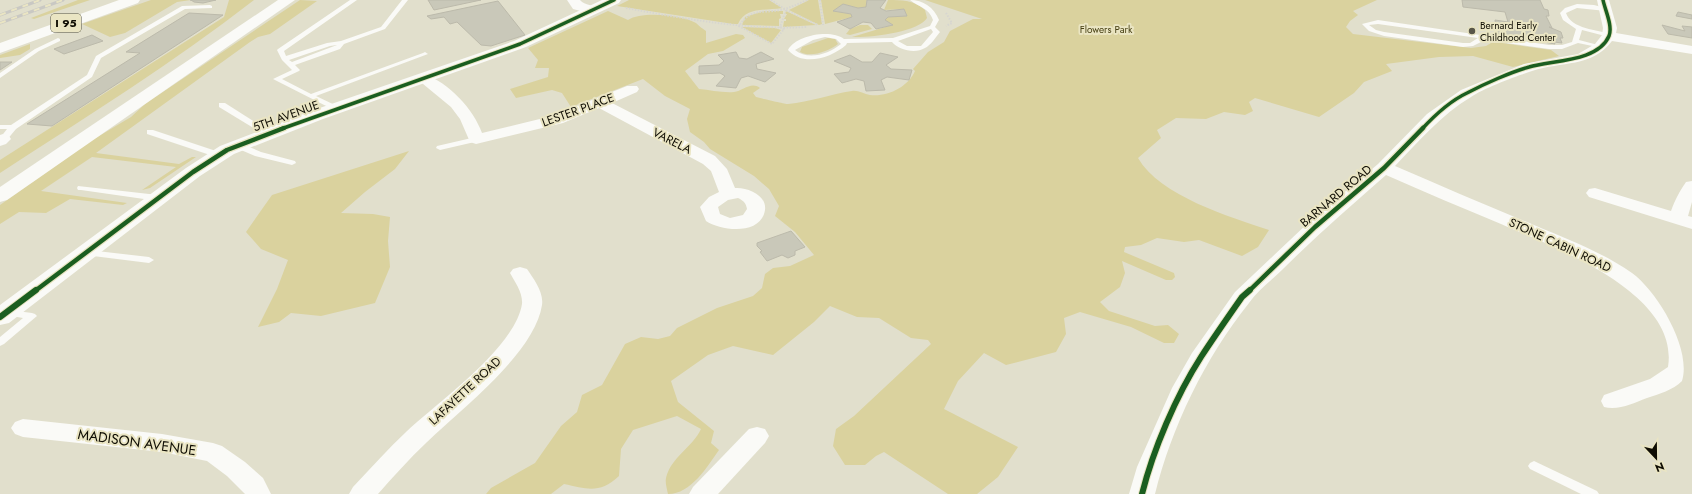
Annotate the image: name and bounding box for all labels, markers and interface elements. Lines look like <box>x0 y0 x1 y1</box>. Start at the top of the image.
road number: I 95 <box>51 14 81 32</box>
place label: Bernard Early Childhood Center <box>1480 18 1556 45</box>
park label: Flowers Park <box>1080 22 1133 37</box>
marker: Bernard Early Childhood Center <box>1467 26 1477 36</box>
street label: LESTER PLACE <box>539 89 617 131</box>
street label: 5TH AVENUE <box>250 96 322 136</box>
street label: VARELA <box>649 124 695 159</box>
street label: BARNARD ROAD <box>1296 161 1376 231</box>
street label: STONE CABIN ROAD <box>1506 213 1614 277</box>
street label: LAFAYETTE ROAD <box>425 353 505 429</box>
street label: MADISON AVENUE <box>76 424 198 460</box>
north arrow <box>1636 438 1676 478</box>
text: N <box>1653 458 1667 476</box>

